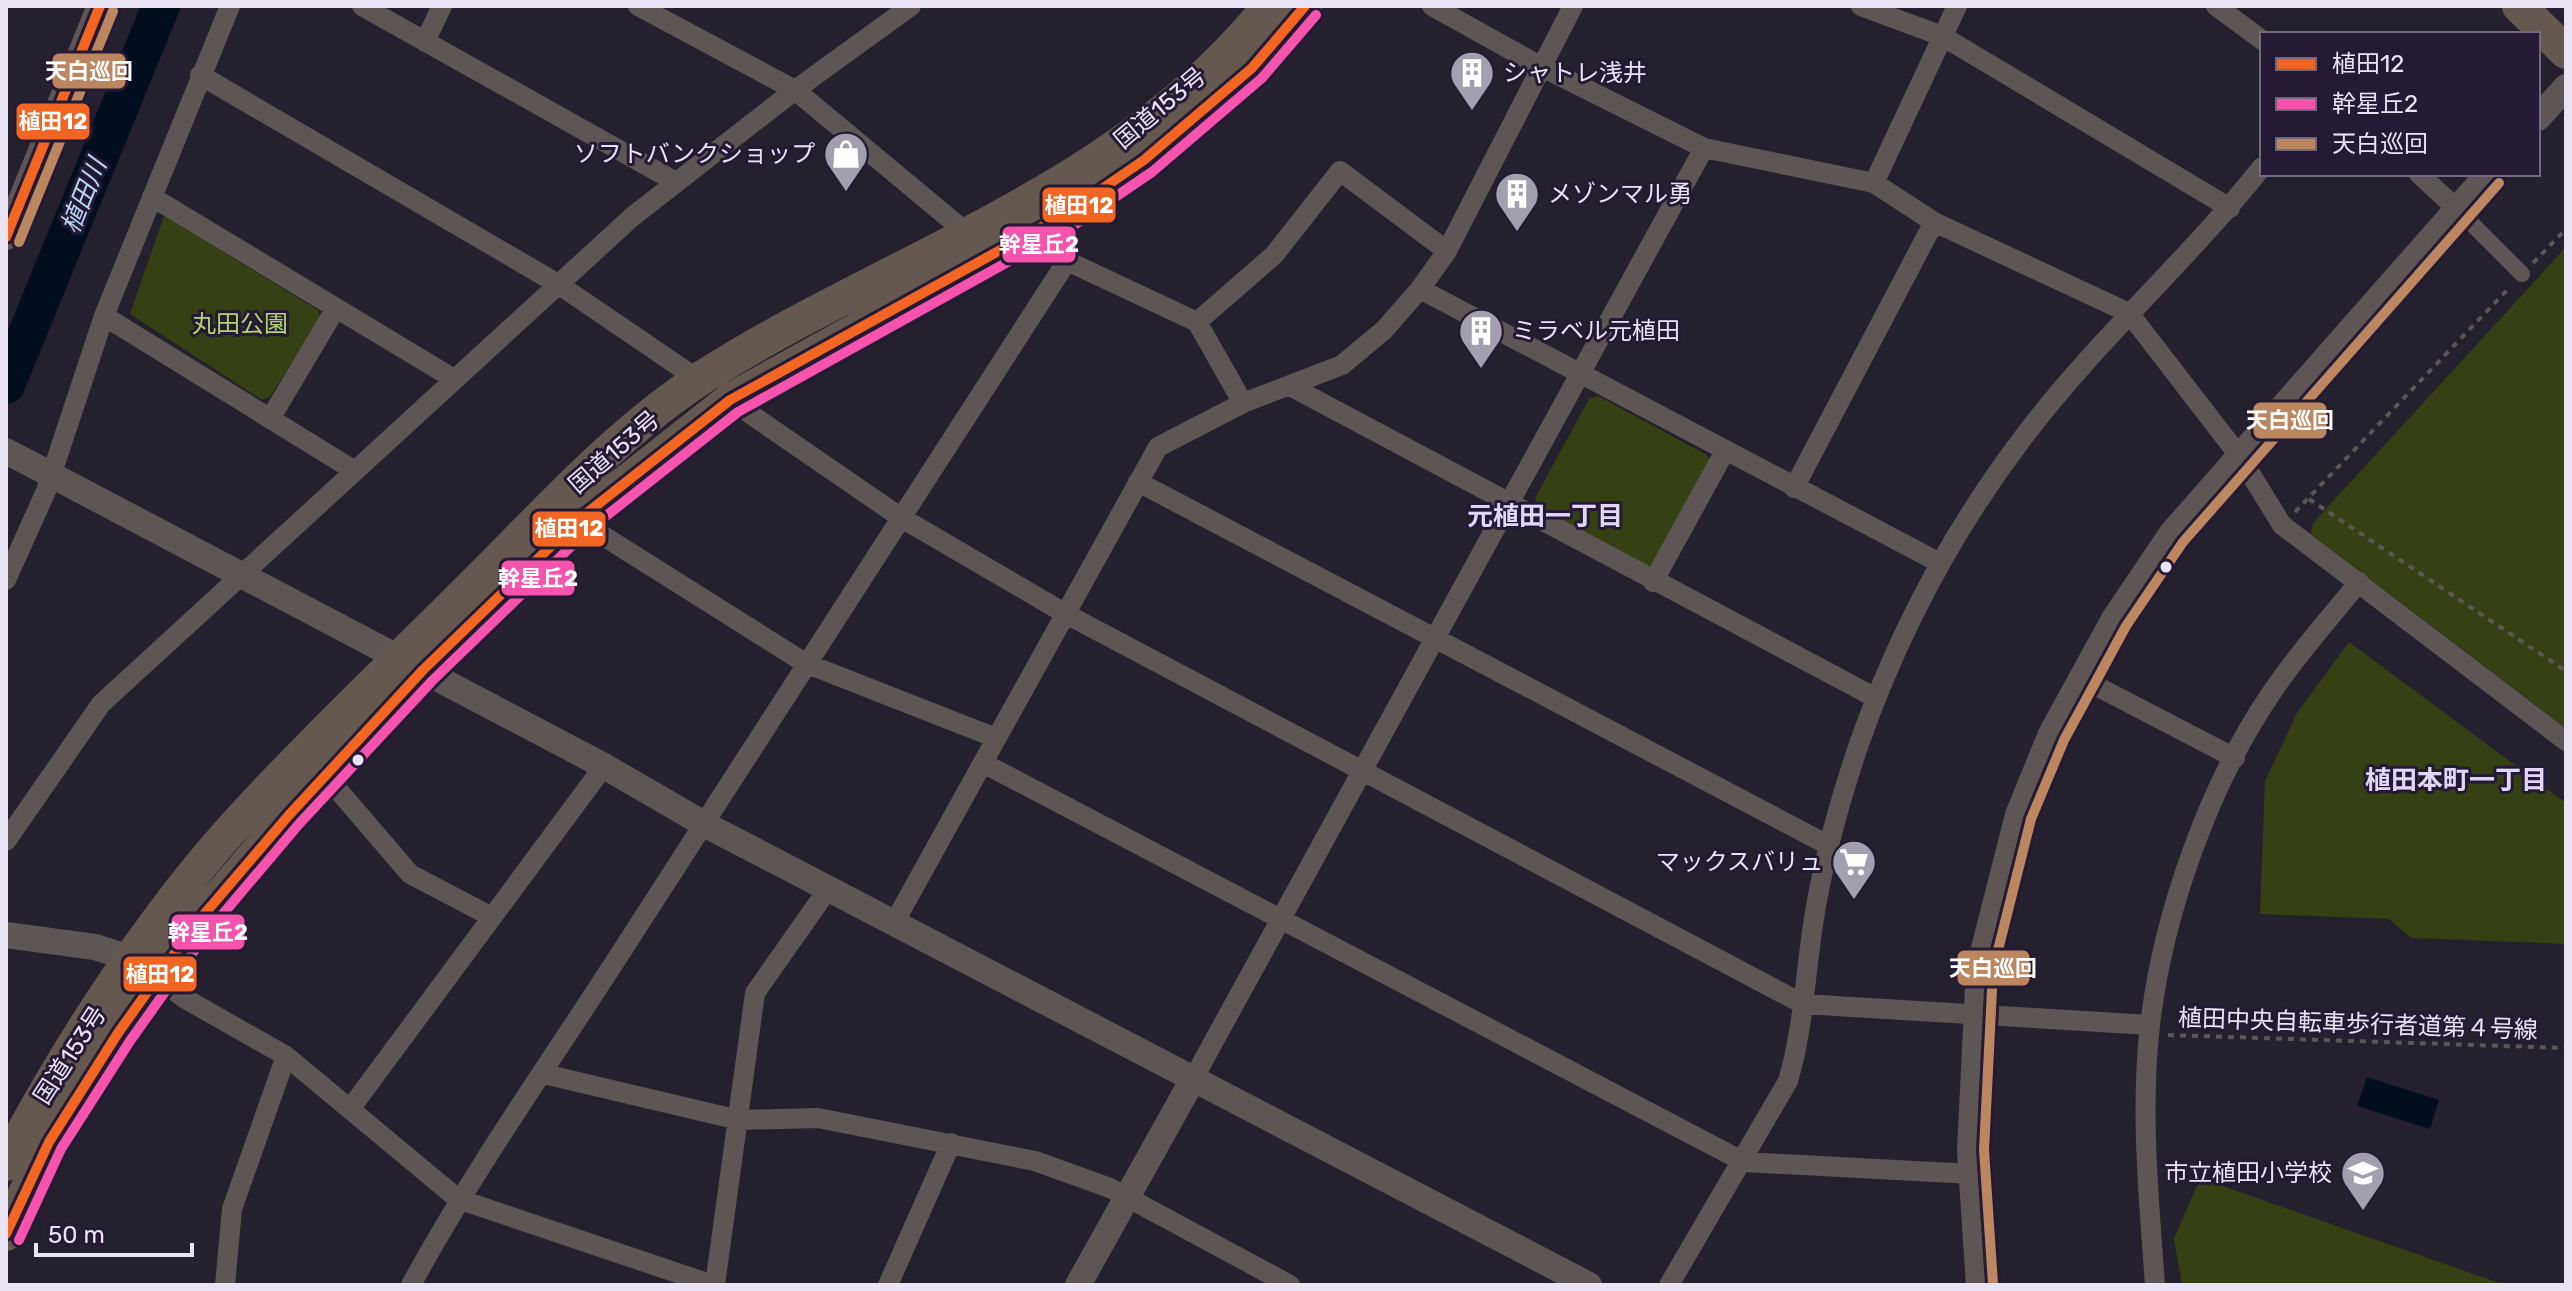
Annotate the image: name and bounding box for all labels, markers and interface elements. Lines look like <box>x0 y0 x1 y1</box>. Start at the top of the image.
legend <box>2260 32 2540 176</box>
building icon: シャトレ浅井 <box>1448 49 1496 112</box>
text: 植田12 <box>2332 50 2404 78</box>
line badge: 天白巡回 <box>51 52 127 90</box>
text: 天白巡回 <box>45 58 133 85</box>
place label: シャトレ浅井 <box>1503 59 1647 87</box>
street label: 国道153号 <box>1109 62 1211 154</box>
text: 幹星丘2 <box>2332 90 2418 118</box>
line badge: 植田12 <box>15 102 91 141</box>
text: 植田12 <box>18 108 88 135</box>
shop icon: ソフトバンクショップ <box>822 130 870 193</box>
text: 天白巡回 <box>2332 130 2428 158</box>
place label: ソフトバンクショップ <box>574 140 815 168</box>
water label: 植田川 <box>55 151 114 238</box>
building icon: メゾンマル勇 <box>1493 170 1541 233</box>
place label: メゾンマル勇 <box>1548 180 1692 208</box>
line badge: 植田12 <box>1041 186 1117 224</box>
text: 植田12 <box>1044 192 1114 219</box>
line badge: 幹星丘2 <box>1001 225 1077 264</box>
text: 幹星丘2 <box>999 231 1079 258</box>
building icon: ミラベル元植田 <box>1457 307 1505 370</box>
park label: 丸田公園 <box>192 310 288 338</box>
place label: ミラベル元植田 <box>1512 317 1680 345</box>
line badge: 天白巡回 <box>2252 401 2328 440</box>
street label: 国道153号 <box>563 405 665 499</box>
text: 天白巡回 <box>2246 407 2334 434</box>
district label: 元植田一丁目 <box>1467 501 1623 532</box>
line badge: 植田12 <box>531 510 607 548</box>
text: 植田12 <box>534 515 604 542</box>
line badge: 幹星丘2 <box>500 559 576 597</box>
unlabelled marker <box>2158 559 2174 575</box>
text: 幹星丘2 <box>498 565 578 592</box>
unlabelled marker <box>350 752 366 768</box>
district label: 植田本町一丁目 <box>2365 765 2547 796</box>
supermarket icon: マックスバリュ <box>1830 838 1878 901</box>
place label: マックスバリュ <box>1656 848 1823 876</box>
line badge: 幹星丘2 <box>170 913 246 951</box>
text: 幹星丘2 <box>168 919 248 946</box>
line badge: 天白巡回 <box>1956 949 2031 987</box>
line badge: 植田12 <box>122 955 198 993</box>
text: 天白巡回 <box>1949 955 2037 982</box>
text: 植田12 <box>125 961 195 988</box>
street label: 国道153号 <box>28 1001 112 1109</box>
street label: 植田中央自転車歩行者道第４号線 <box>2178 1004 2538 1044</box>
school or university icon: 市立植田小学校 <box>2339 1149 2387 1212</box>
place label: 市立植田小学校 <box>2164 1159 2332 1187</box>
scale bar <box>36 1207 192 1257</box>
text: 50 m <box>48 1221 105 1249</box>

